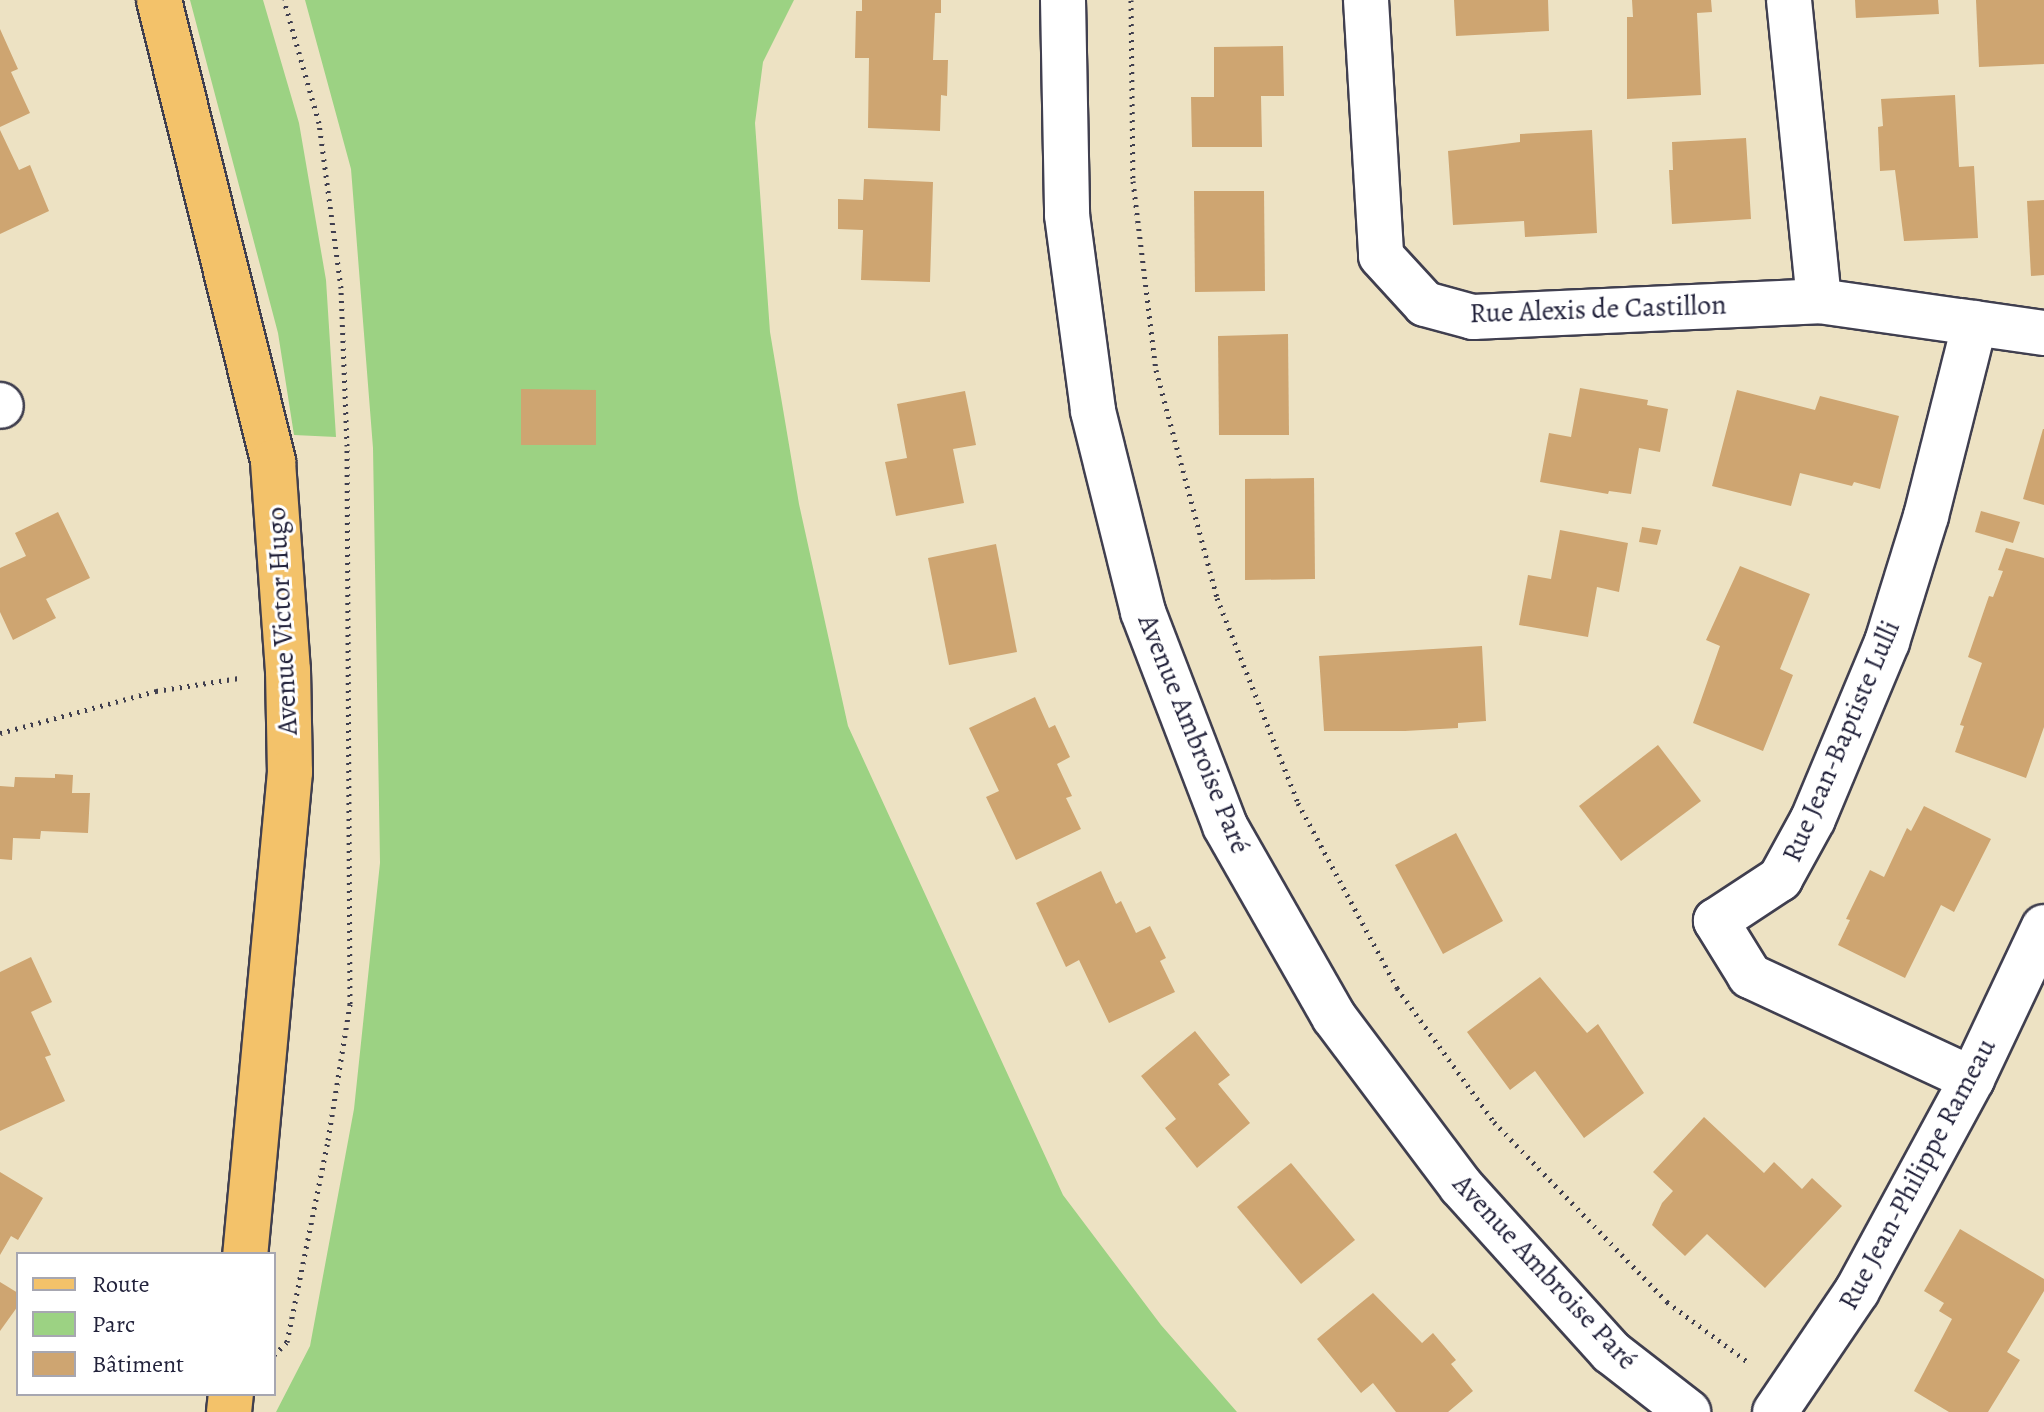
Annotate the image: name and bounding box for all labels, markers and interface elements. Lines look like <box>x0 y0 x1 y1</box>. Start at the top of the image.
street label: Rue Alexis de Castillon <box>1469 288 1727 330</box>
street label: Avenue Victor Hugo <box>259 506 305 736</box>
street label: Avenue Ambroise Paré <box>1131 610 1257 858</box>
street label: Rue Jean-Baptiste Lulli <box>1775 615 1907 867</box>
street label: Rue Jean-Philippe Rameau <box>1831 1033 2003 1315</box>
street label: Avenue Ambroise Paré <box>1446 1167 1644 1377</box>
legend <box>16 1252 276 1396</box>
text: Route <box>92 1268 150 1300</box>
text: Parc <box>92 1308 135 1340</box>
text: Bâtiment <box>92 1348 184 1380</box>

